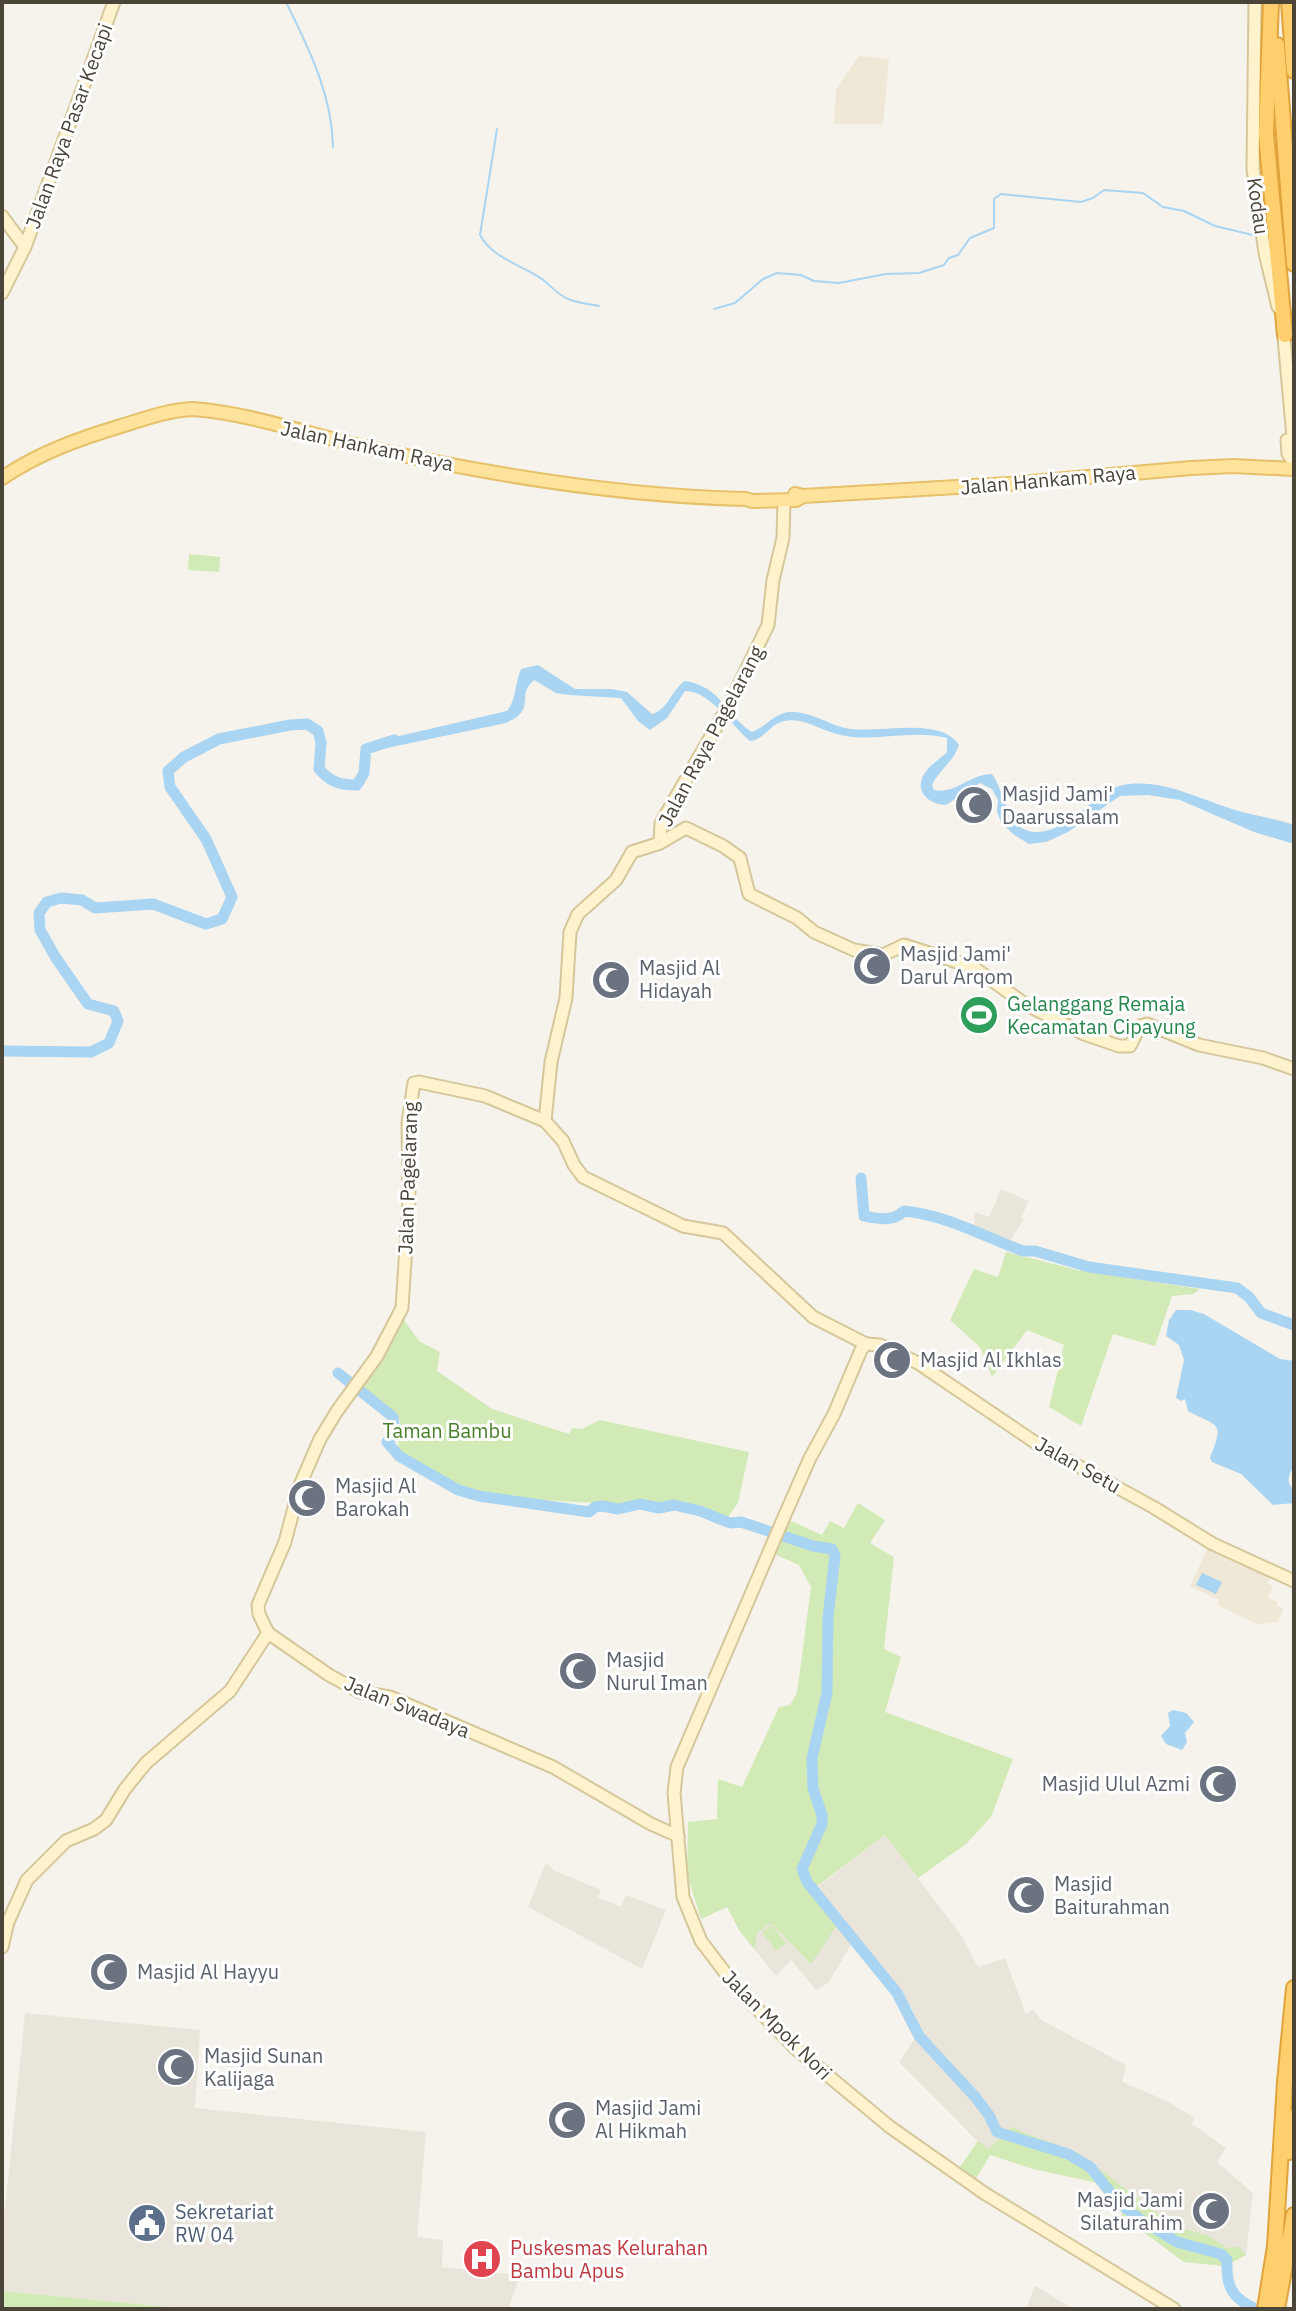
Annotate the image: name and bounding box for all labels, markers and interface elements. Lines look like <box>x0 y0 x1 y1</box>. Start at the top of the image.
street label: Jalan Raya Pasar Kecapi <box>19 19 118 232</box>
street label: Kodau <box>1241 176 1276 236</box>
street label: Jalan Hankam Raya <box>278 414 456 477</box>
street label: Jalan Hankam Raya <box>959 458 1137 501</box>
street label: Jalan Raya Pagelarang <box>651 640 770 831</box>
place label: Masjid Jami' Daarussalam <box>1002 780 1119 830</box>
mosque icon: Masjid Jami' Daarussalam <box>953 784 995 826</box>
place label: Masjid Jami' Darul Arqom <box>900 940 1013 990</box>
mosque icon: Masjid Jami' Darul Arqom <box>851 945 893 987</box>
place label: Masjid Al Hidayah <box>639 954 720 1004</box>
mosque icon: Masjid Al Hidayah <box>590 959 632 1001</box>
place label: Gelanggang Remaja Kecamatan Cipayung <box>1007 990 1196 1040</box>
sports icon: Gelanggang Remaja Kecamatan Cipayung <box>958 994 1000 1036</box>
street label: Jalan Pagelarang <box>391 1101 424 1255</box>
mosque icon: Masjid Al Ikhlas <box>871 1339 913 1381</box>
place label: Masjid Al Ikhlas <box>920 1346 1062 1373</box>
park label: Taman Bambu <box>382 1417 512 1444</box>
street label: Jalan Setu <box>1031 1430 1126 1499</box>
place label: Masjid Al Barokah <box>335 1472 416 1522</box>
mosque icon: Masjid Al Barokah <box>286 1477 328 1519</box>
place label: Masjid Nurul Iman <box>606 1646 708 1696</box>
mosque icon: Masjid Nurul Iman <box>557 1650 599 1692</box>
street label: Jalan Swadaya <box>340 1669 474 1744</box>
mosque icon: Masjid Ulul Azmi <box>1197 1763 1239 1805</box>
place label: Masjid Ulul Azmi <box>1042 1770 1190 1797</box>
place label: Masjid Baiturahman <box>1054 1870 1170 1920</box>
mosque icon: Masjid Baiturahman <box>1005 1874 1047 1916</box>
mosque icon: Masjid Al Hayyu <box>88 1951 130 1993</box>
place label: Masjid Al Hayyu <box>137 1958 279 1985</box>
street label: Jalan Mpok Nori <box>717 1964 838 2085</box>
place label: Masjid Sunan Kalijaga <box>204 2042 323 2092</box>
mosque icon: Masjid Sunan Kalijaga <box>155 2046 197 2088</box>
place label: Masjid Jami Al Hikmah <box>595 2094 701 2144</box>
mosque icon: Masjid Jami Al Hikmah <box>546 2099 588 2141</box>
place label: Masjid Jami Silaturahim <box>1077 2186 1183 2236</box>
mosque icon: Masjid Jami Silaturahim <box>1190 2190 1232 2232</box>
place label: Sekretariat RW 04 <box>175 2198 274 2248</box>
public building icon: Sekretariat RW 04 <box>126 2202 168 2244</box>
place label: Puskesmas Kelurahan Bambu Apus <box>510 2234 708 2284</box>
hospital icon: Puskesmas Kelurahan Bambu Apus <box>461 2238 503 2280</box>

